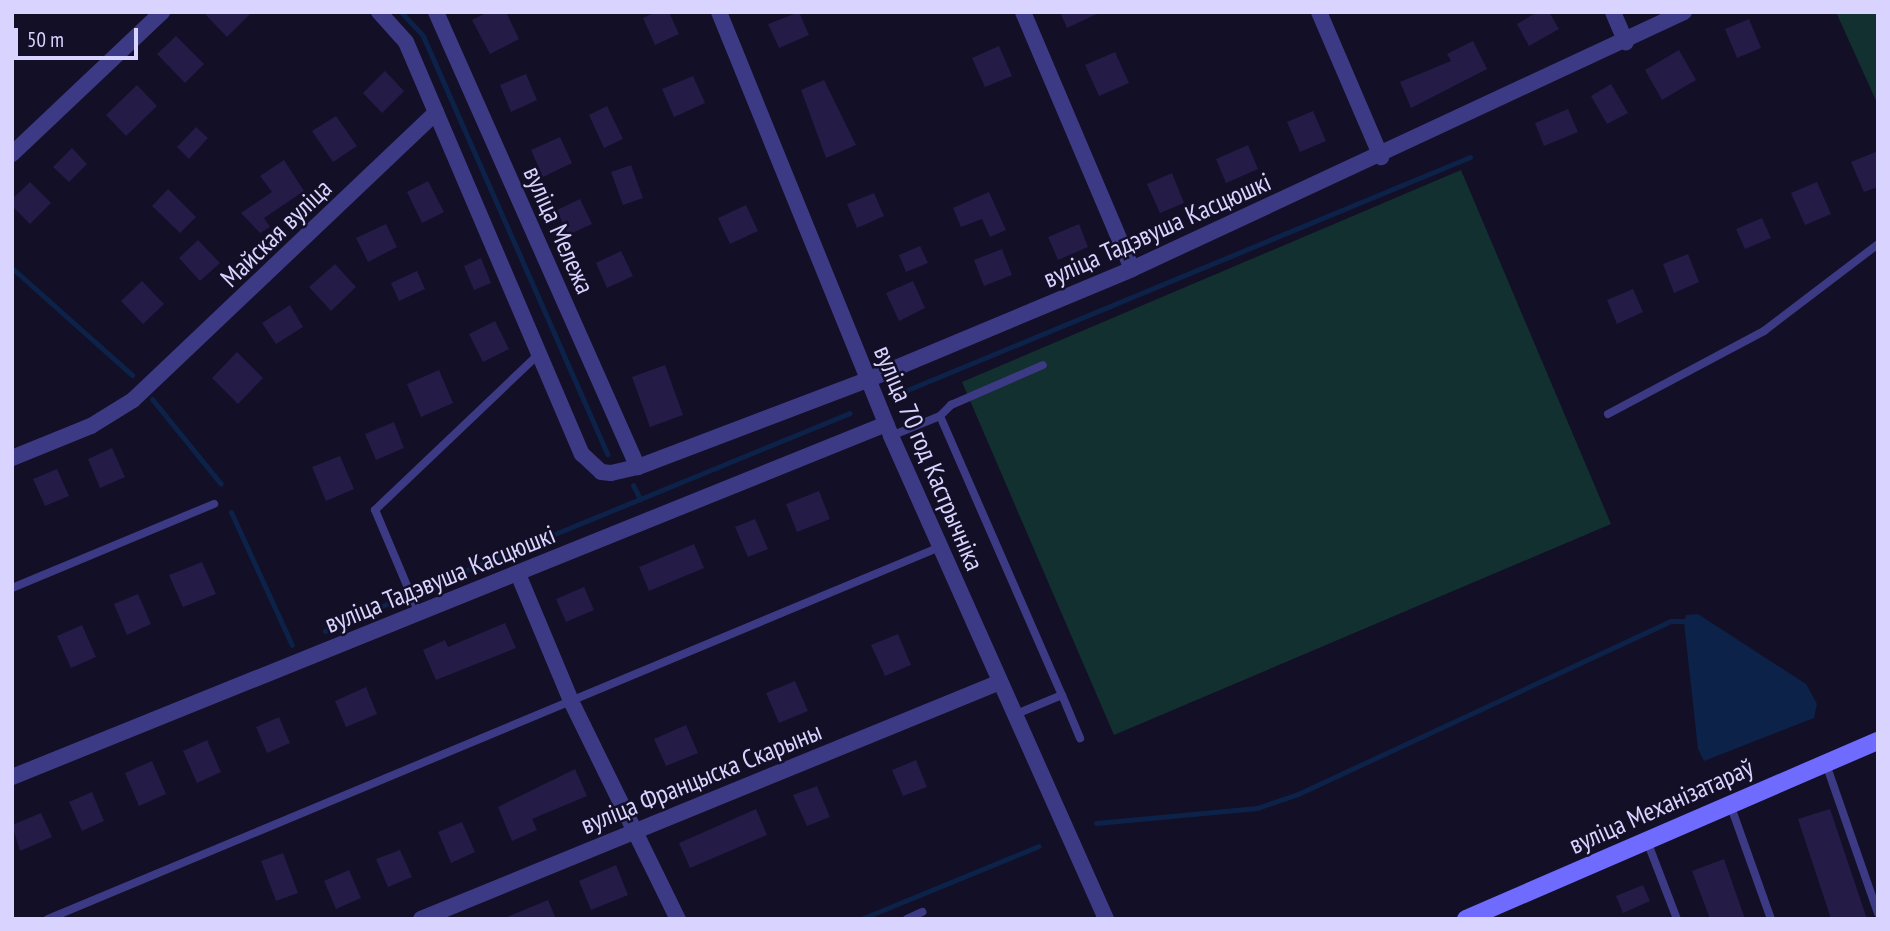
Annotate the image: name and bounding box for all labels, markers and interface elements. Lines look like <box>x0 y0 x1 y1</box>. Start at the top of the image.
scale bar <box>18 14 142 58</box>
text: 50 m <box>27 26 64 53</box>
street label: вуліца Мележа <box>517 162 601 298</box>
street label: вуліца Тадэвуша Касцюшкі <box>1038 166 1276 294</box>
street label: Майская вуліца <box>214 173 338 293</box>
street label: вуліца 70 год Кастрычніка <box>867 341 991 575</box>
street label: вуліца Тадэвуша Касцюшкі <box>320 518 560 640</box>
street label: вуліца Францыска Скарыны <box>576 715 826 841</box>
street label: вуліца Механізатараў <box>1564 751 1758 861</box>

